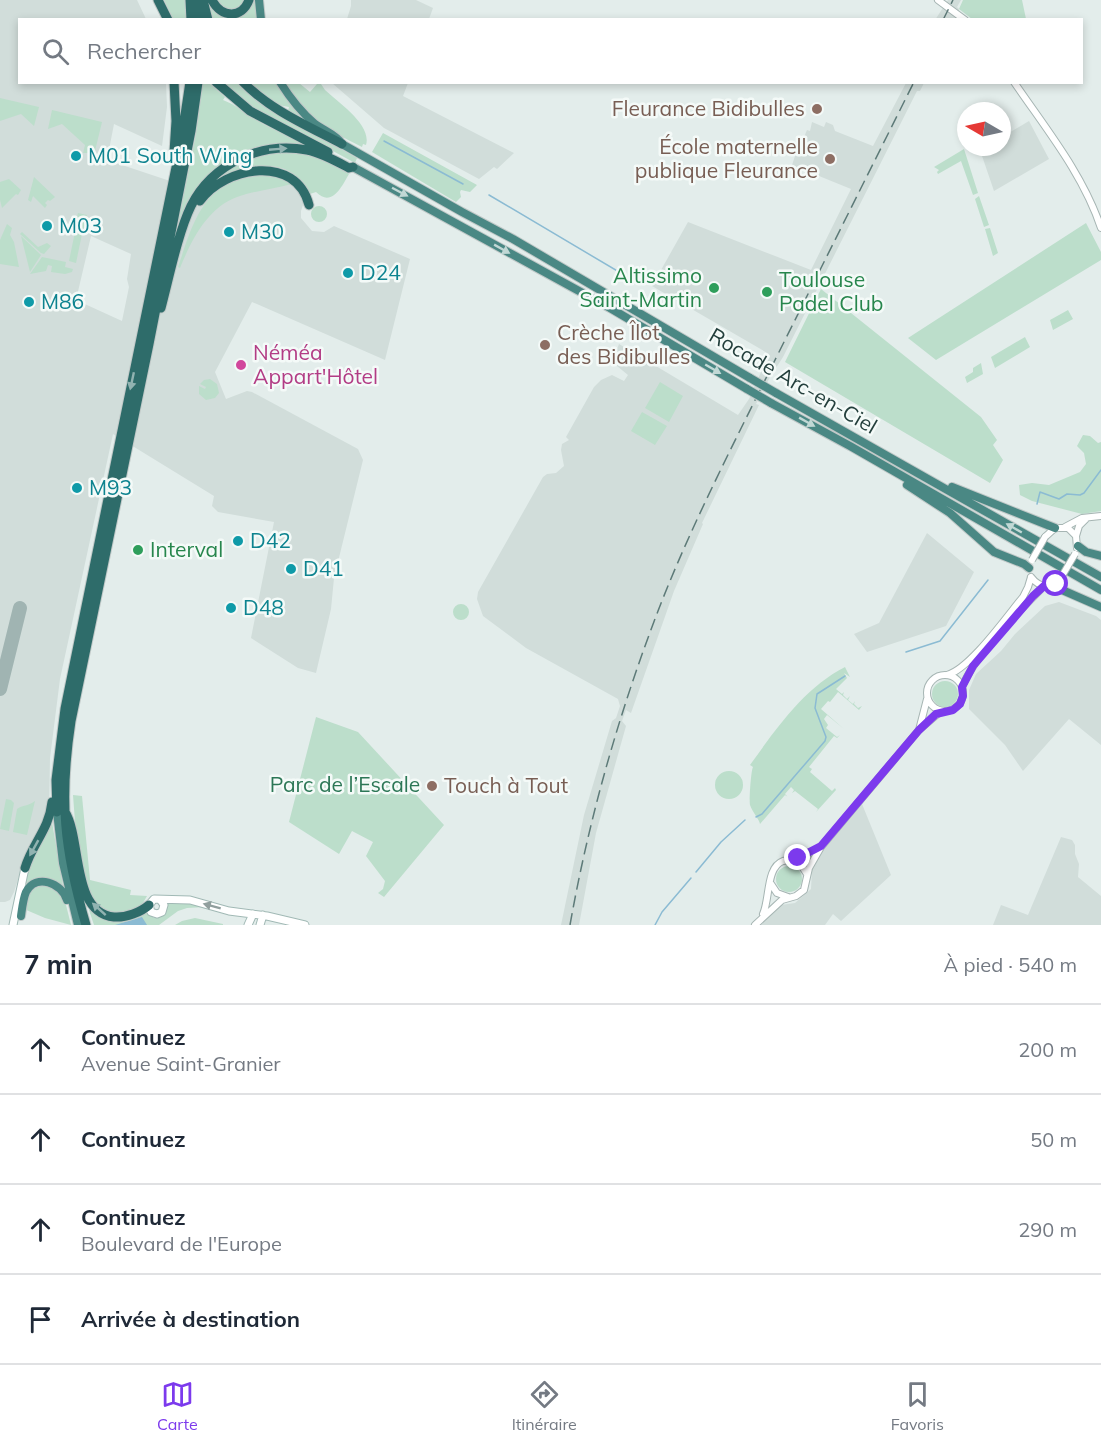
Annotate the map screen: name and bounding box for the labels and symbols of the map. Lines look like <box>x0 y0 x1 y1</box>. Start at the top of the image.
place label: Fleurance Bidibulles <box>612 95 805 121</box>
marker: Fleurance Bidibulles <box>810 102 824 116</box>
north arrow <box>957 102 1011 156</box>
place label: École maternelle publique Fleurance <box>635 133 818 183</box>
place label: M01 South Wing <box>88 142 252 168</box>
one-way arrow <box>268 144 287 154</box>
marker: M01 South Wing <box>69 149 83 163</box>
marker: École maternelle publique Fleurance <box>823 152 837 166</box>
one-way arrow <box>392 187 409 197</box>
place label: M03 <box>59 212 102 238</box>
place label: M30 <box>241 218 284 244</box>
marker: M03 <box>40 219 54 233</box>
marker: M30 <box>222 225 236 239</box>
one-way arrow <box>494 244 511 254</box>
place label: D24 <box>360 259 401 285</box>
place label: Altissimo Saint-Martin <box>579 262 702 312</box>
marker: D24 <box>341 266 355 280</box>
place label: Toulouse Padel Club <box>779 266 883 316</box>
marker: Altissimo Saint-Martin <box>707 281 721 295</box>
marker: Toulouse Padel Club <box>760 285 774 299</box>
place label: M86 <box>41 288 84 314</box>
marker: M86 <box>22 295 36 309</box>
place label: Crèche Îlot des Bidibulles <box>557 319 690 369</box>
street label: Rocade Arc-en-Ciel <box>705 321 882 439</box>
marker: Crèche Îlot des Bidibulles <box>538 338 552 352</box>
place label: Néméa Appart'Hôtel <box>253 339 378 389</box>
marker: Néméa Appart'Hôtel <box>234 358 248 372</box>
one-way arrow <box>705 364 722 374</box>
one-way arrow <box>127 372 136 391</box>
one-way arrow <box>799 417 816 427</box>
place label: M93 <box>89 474 132 500</box>
marker: M93 <box>70 481 84 495</box>
one-way arrow <box>1005 523 1022 533</box>
place label: D42 <box>250 527 291 553</box>
marker: D42 <box>231 534 245 548</box>
place label: Interval <box>150 536 223 562</box>
marker: Interval <box>131 543 145 557</box>
place label: D41 <box>303 555 344 581</box>
marker: D41 <box>284 562 298 576</box>
route start <box>1042 570 1068 596</box>
place label: D48 <box>243 594 284 620</box>
marker: D48 <box>224 601 238 615</box>
park label: Parc de l’Escale <box>270 771 420 797</box>
place label: Touch à Tout <box>444 772 568 798</box>
marker: Touch à Tout <box>425 779 439 793</box>
one-way arrow <box>29 840 39 857</box>
route end <box>784 844 810 870</box>
one-way arrow <box>203 901 221 910</box>
one-way arrow <box>92 903 107 916</box>

